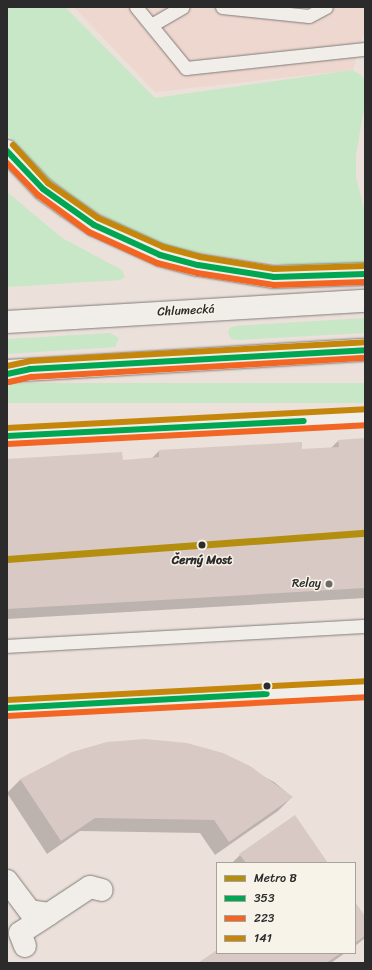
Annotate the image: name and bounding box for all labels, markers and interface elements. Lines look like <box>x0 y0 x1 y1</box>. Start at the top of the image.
street label: Chlumecká <box>157 302 215 320</box>
marker: Černý Most <box>195 538 209 552</box>
place label: Černý Most <box>171 554 233 568</box>
place label: Relay <box>292 577 321 591</box>
marker: Relay <box>324 579 334 589</box>
unlabelled marker <box>262 681 272 691</box>
legend <box>216 862 356 954</box>
text: Metro B <box>254 867 297 889</box>
text: 353 <box>254 887 275 909</box>
text: 223 <box>254 907 274 929</box>
text: 141 <box>254 927 272 949</box>

